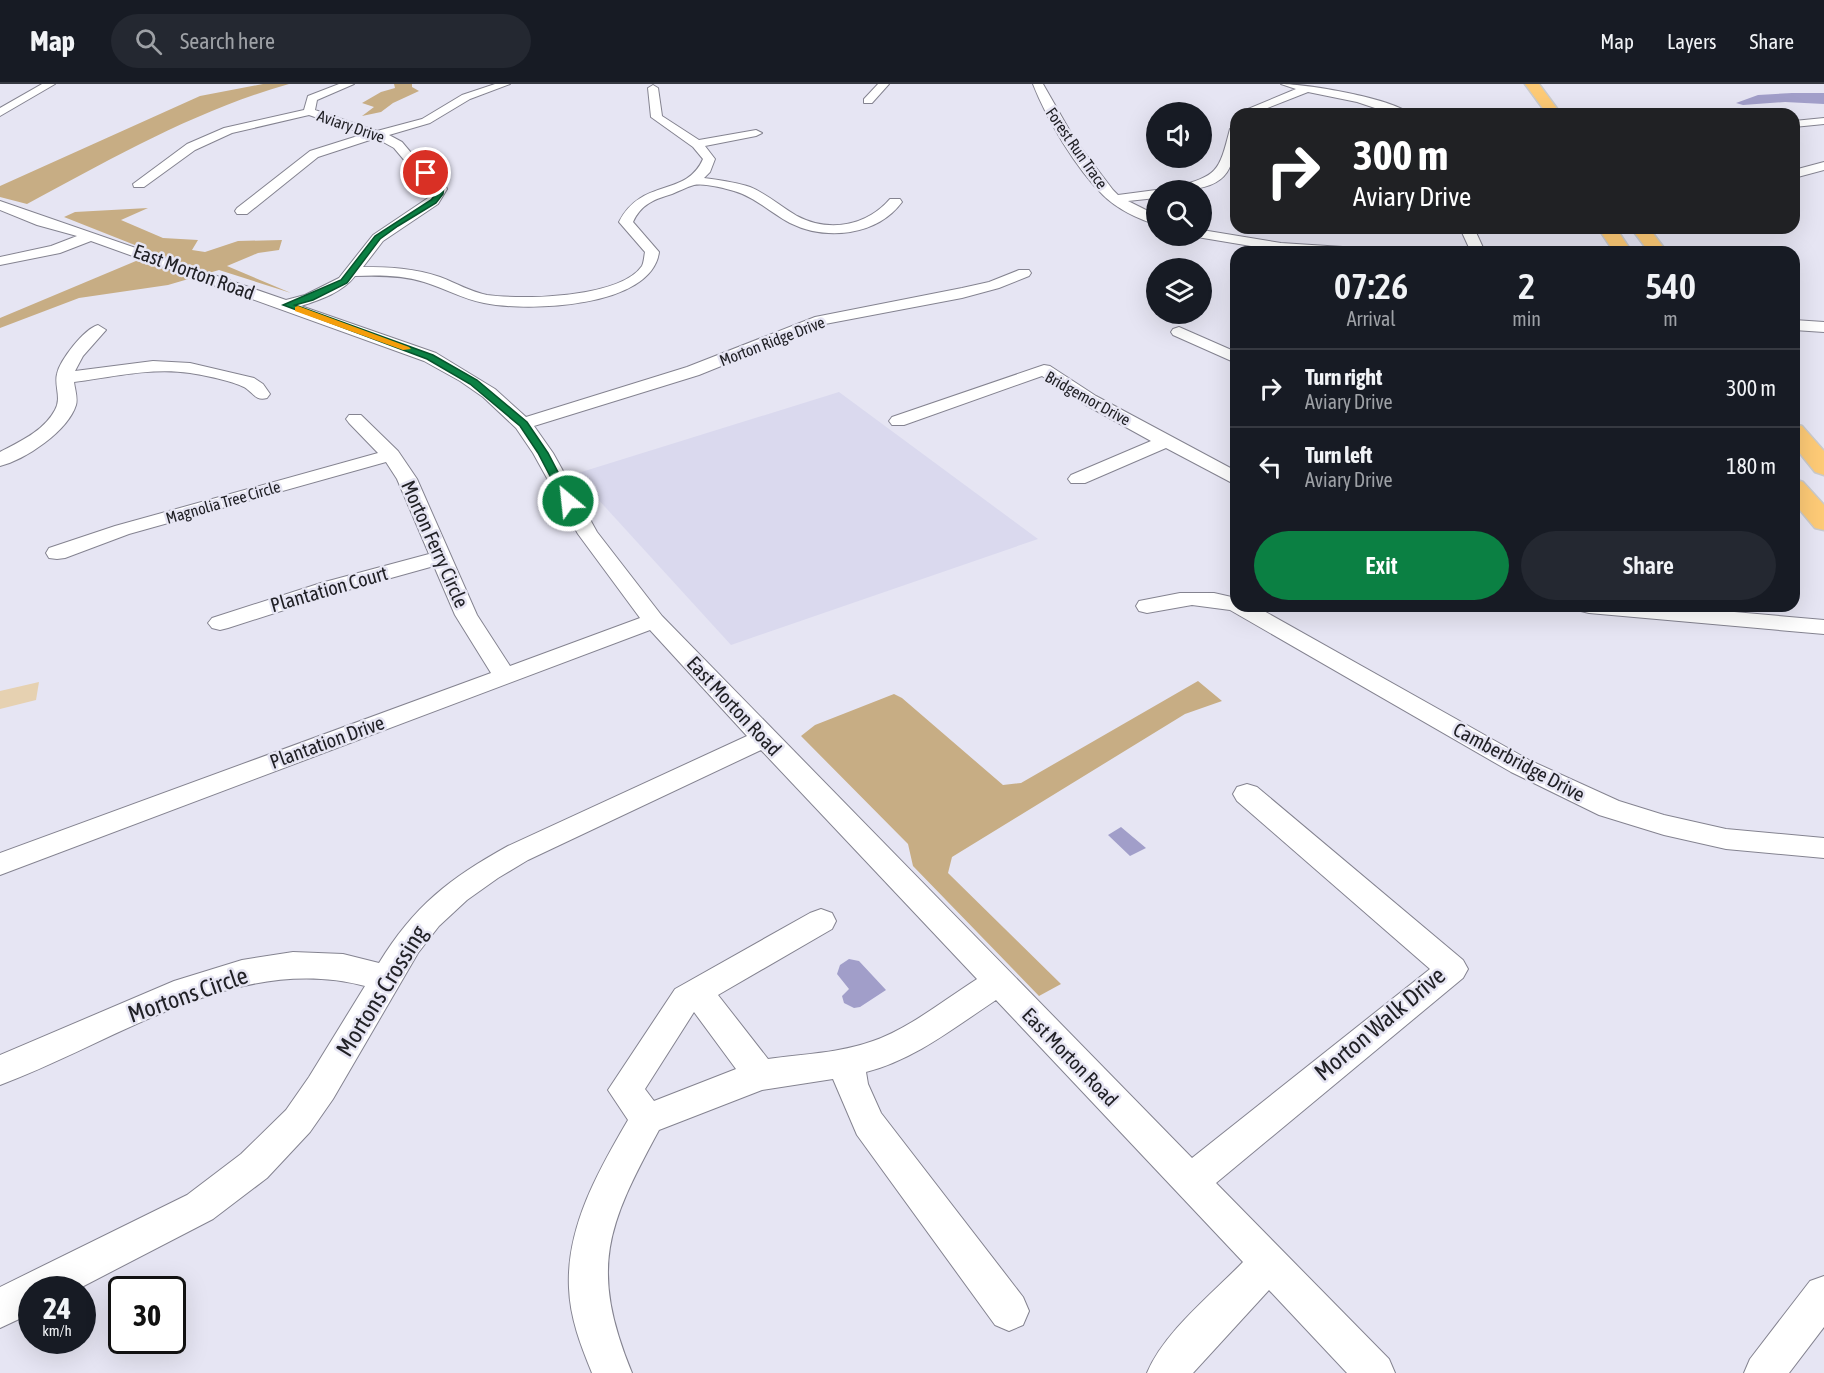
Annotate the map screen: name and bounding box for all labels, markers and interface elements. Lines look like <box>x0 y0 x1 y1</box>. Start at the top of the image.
search box <box>111 14 531 68</box>
text: Map <box>30 25 75 57</box>
icon: search <box>132 25 165 58</box>
text: Search here <box>180 28 275 54</box>
text: Map <box>1600 29 1634 53</box>
text: Layers <box>1667 29 1717 53</box>
text: Share <box>1750 29 1794 53</box>
map controls <box>1146 102 1212 324</box>
button: sound <box>1146 102 1212 168</box>
street label: Forest Run Trace <box>1042 104 1112 192</box>
street label: Aviary Drive <box>315 106 387 147</box>
text: 300 m <box>1353 131 1448 179</box>
icon: right <box>1254 132 1332 210</box>
pin <box>400 147 451 198</box>
icon: arrive <box>409 156 442 189</box>
button: search <box>1146 180 1212 246</box>
text: Aviary Drive <box>1353 181 1471 212</box>
street label: East Morton Road <box>130 239 258 304</box>
button: layers <box>1146 258 1212 324</box>
text: 07:26 <box>1334 265 1408 307</box>
text: 2 <box>1518 265 1535 307</box>
text: 540 <box>1645 265 1696 307</box>
text: Arrival <box>1347 307 1396 330</box>
text: min <box>1512 307 1541 330</box>
text: m <box>1663 307 1678 330</box>
street label: Morton Ridge Drive <box>717 313 827 370</box>
text: Turn right <box>1305 364 1382 390</box>
street label: Bridgemor Drive <box>1042 367 1134 430</box>
icon: right <box>1254 372 1287 405</box>
text: 300 m <box>1726 375 1776 401</box>
text: Aviary Drive <box>1305 390 1393 413</box>
text: Turn left <box>1305 442 1372 468</box>
icon: left <box>1254 450 1287 483</box>
text: 180 m <box>1726 453 1776 479</box>
text: Aviary Drive <box>1305 468 1393 491</box>
position arrow <box>536 469 600 533</box>
street label: Magnolia Tree Circle <box>164 477 283 528</box>
street label: Morton Ferry Circle <box>397 477 474 611</box>
button: Exit <box>1254 531 1509 600</box>
button: Share <box>1521 531 1776 600</box>
street label: Plantation Court <box>268 561 390 616</box>
street label: East Morton Road <box>682 651 786 760</box>
street label: Plantation Drive <box>266 710 387 773</box>
street label: Camberbridge Drive <box>1450 717 1589 806</box>
street label: Mortons Crossing <box>331 920 433 1061</box>
street label: Mortons Circle <box>124 961 251 1028</box>
street label: Morton Walk Drive <box>1309 961 1450 1086</box>
street label: East Morton Road <box>1018 1003 1123 1110</box>
speed limit sign: 30 <box>108 1276 186 1354</box>
text: 24 <box>43 1291 71 1325</box>
text: km/h <box>42 1322 72 1339</box>

